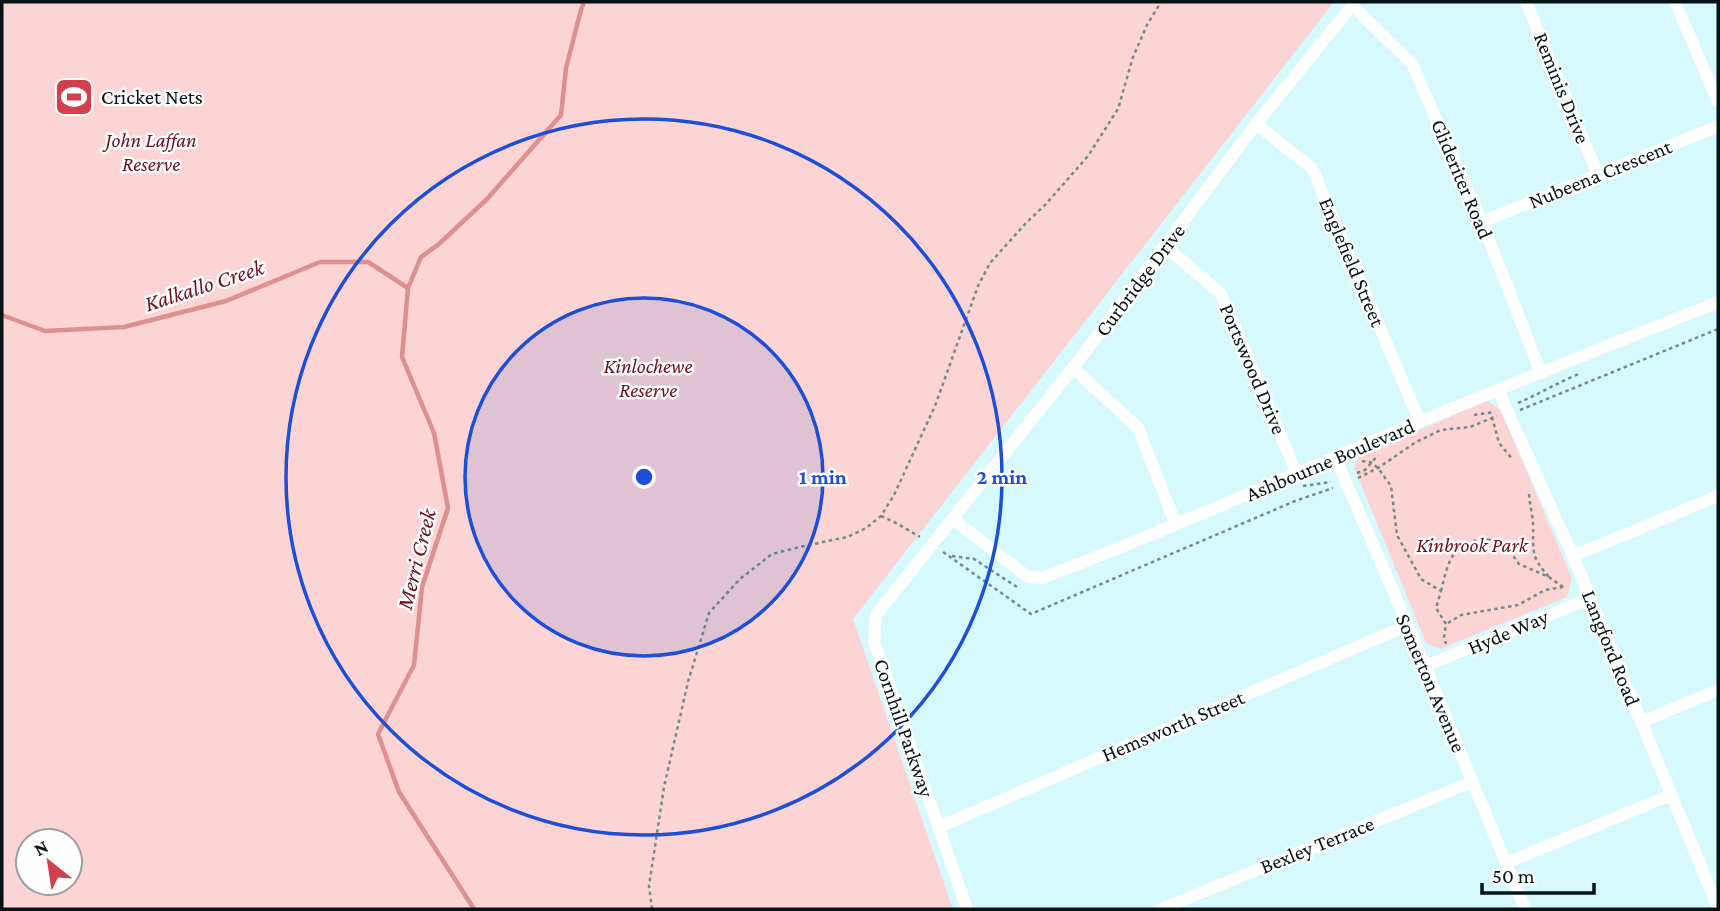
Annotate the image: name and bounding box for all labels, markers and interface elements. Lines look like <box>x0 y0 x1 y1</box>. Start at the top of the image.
street label: Reminis Drive <box>1529 29 1595 147</box>
sports icon: Cricket Nets <box>53 76 95 118</box>
place label: Cricket Nets <box>101 85 203 109</box>
street label: Glideriter Road <box>1426 116 1498 242</box>
park label: John Laffan Reserve <box>101 128 197 176</box>
street label: Nubeena Crescent <box>1525 134 1676 214</box>
street label: Englefield Street <box>1314 194 1390 331</box>
street label: Curbridge Drive <box>1090 219 1190 341</box>
water label: Kalkallo Creek <box>141 253 268 317</box>
street label: Portswood Drive <box>1215 300 1291 438</box>
park label: Kinlochewe Reserve <box>604 354 692 402</box>
street label: Ashbourne Boulevard <box>1242 414 1418 506</box>
centre of rings <box>632 465 656 489</box>
text: 1 min <box>799 465 847 489</box>
text: 2 min <box>977 465 1027 489</box>
water label: Merri Creek <box>391 505 441 613</box>
park label: Kinbrook Park <box>1416 533 1529 557</box>
street label: Langford Road <box>1577 587 1645 709</box>
street label: Hyde Way <box>1464 604 1552 660</box>
street label: Somerton Avenue <box>1391 610 1471 756</box>
street label: Cornhill Parkway <box>869 656 939 801</box>
street label: Hemsworth Street <box>1098 685 1249 767</box>
street label: Bexley Terrace <box>1257 811 1377 879</box>
north arrow <box>14 827 84 897</box>
text: N <box>30 835 52 860</box>
scale bar <box>1482 852 1594 896</box>
text: 50 m <box>1492 864 1535 888</box>

